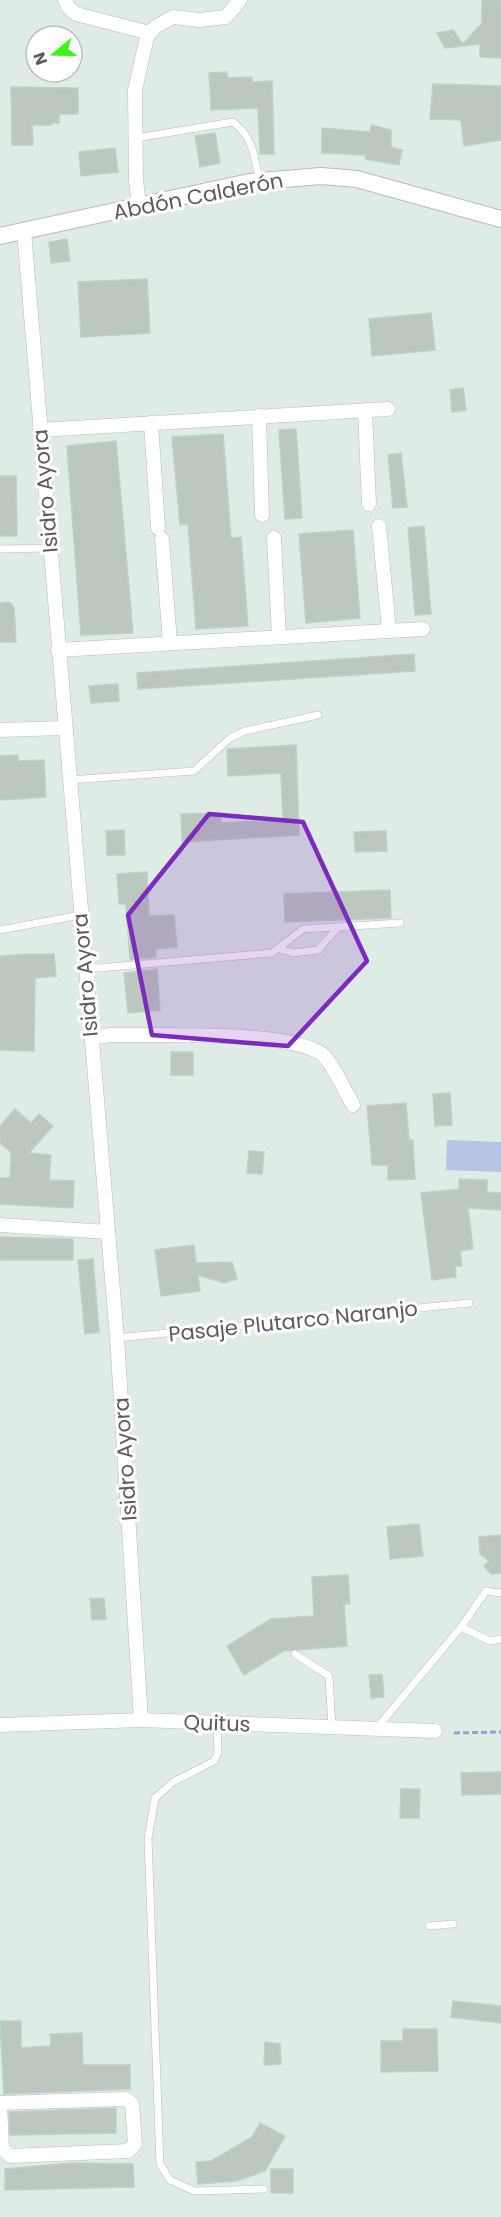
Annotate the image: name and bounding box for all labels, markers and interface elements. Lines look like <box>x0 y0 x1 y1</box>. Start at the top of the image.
north arrow <box>24 24 84 84</box>
text: N <box>27 49 53 68</box>
street label: Abdón Calderón <box>111 165 285 227</box>
street label: Isidro Ayora <box>25 428 65 554</box>
street label: Isidro Ayora <box>65 912 105 1038</box>
street label: Pasaje Plutarco Naranjo <box>167 1293 419 1349</box>
street label: Isidro Ayora <box>106 1396 144 1522</box>
street label: Quitus <box>183 1707 251 1739</box>

